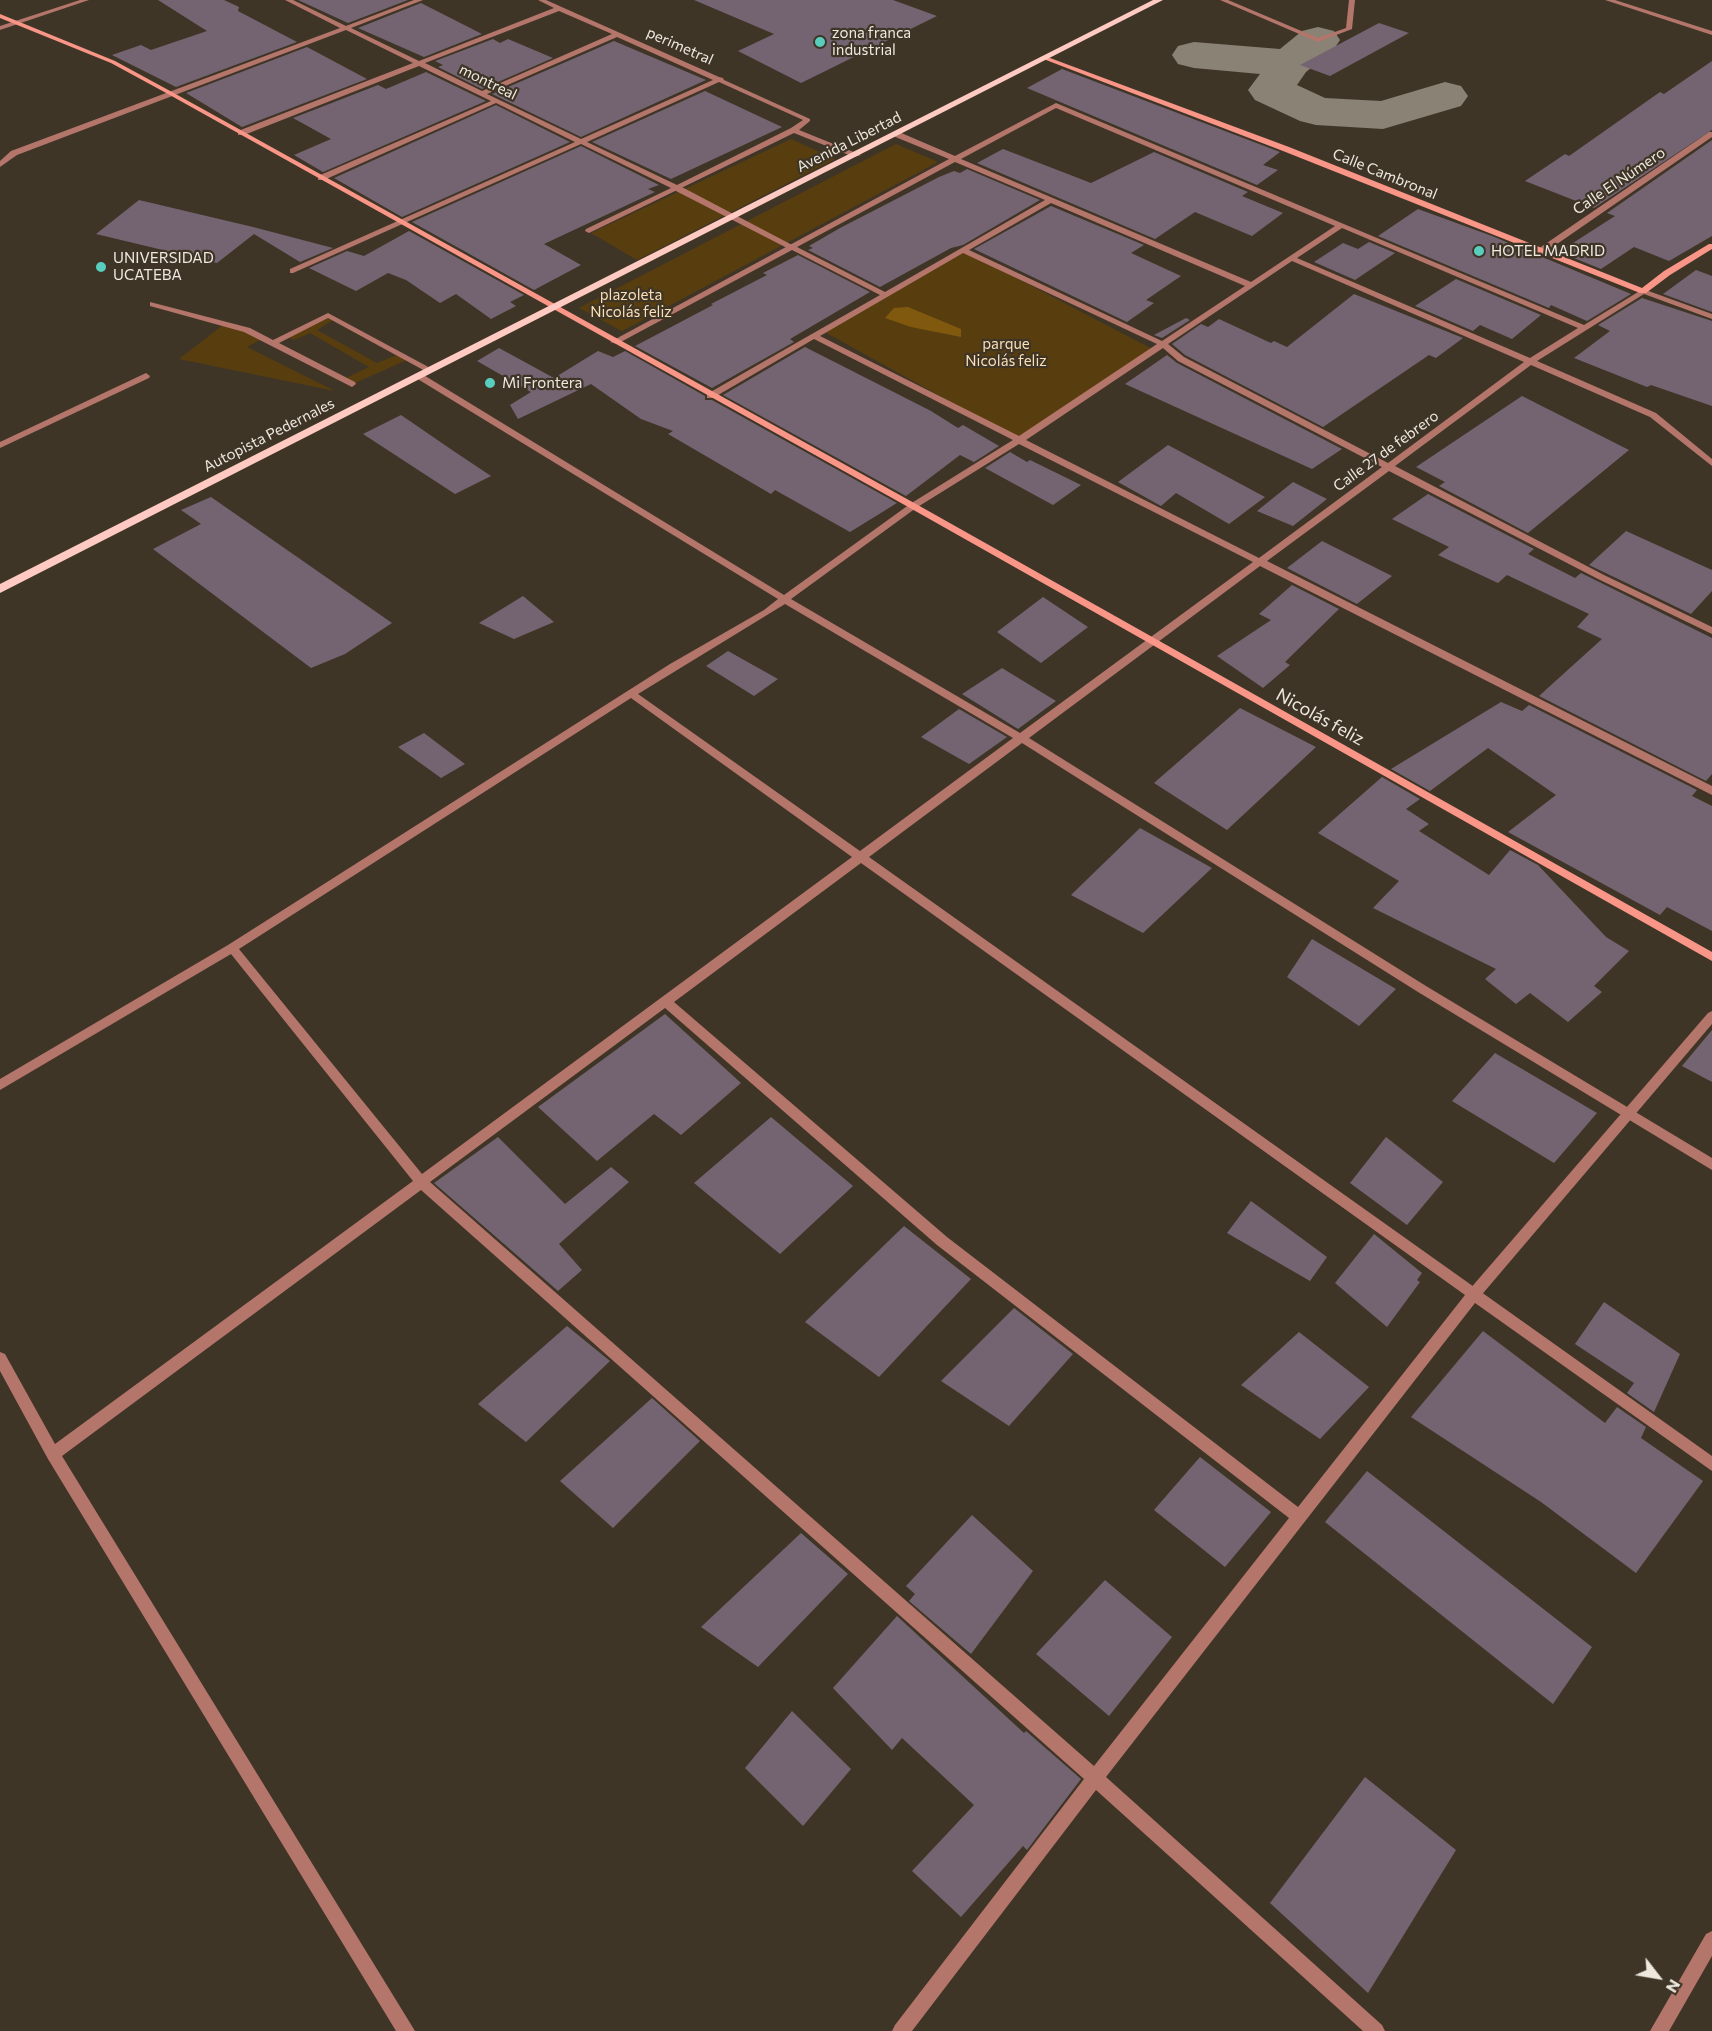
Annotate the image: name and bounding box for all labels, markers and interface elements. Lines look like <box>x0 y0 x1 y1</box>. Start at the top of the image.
street label: perimetral <box>644 23 716 69</box>
place label: zona franca industrial <box>832 24 911 59</box>
marker: zona franca industrial <box>813 35 827 49</box>
street label: montreal <box>456 60 520 104</box>
street label: Avenida Libertad <box>794 108 904 176</box>
street label: Calle El Número <box>1569 143 1669 219</box>
street label: Calle Cambronal <box>1330 145 1440 203</box>
place label: HOTEL MADRID <box>1491 242 1605 260</box>
marker: HOTEL MADRID <box>1472 244 1486 258</box>
place label: UNIVERSIDAD UCATEBA <box>113 249 214 284</box>
marker: UNIVERSIDAD UCATEBA <box>94 260 108 274</box>
park label: plazoleta Nicolás feliz <box>590 286 672 321</box>
park label: parque Nicolás feliz <box>965 335 1047 370</box>
place label: Mi Frontera <box>502 374 582 392</box>
marker: Mi Frontera <box>483 376 497 390</box>
street label: Autopista Pedernales <box>201 394 337 476</box>
street label: Calle 27 de febrero <box>1330 407 1442 495</box>
street label: Nicolás feliz <box>1272 684 1368 750</box>
north arrow <box>1628 1947 1688 2007</box>
text: N <box>1663 1976 1685 1997</box>

